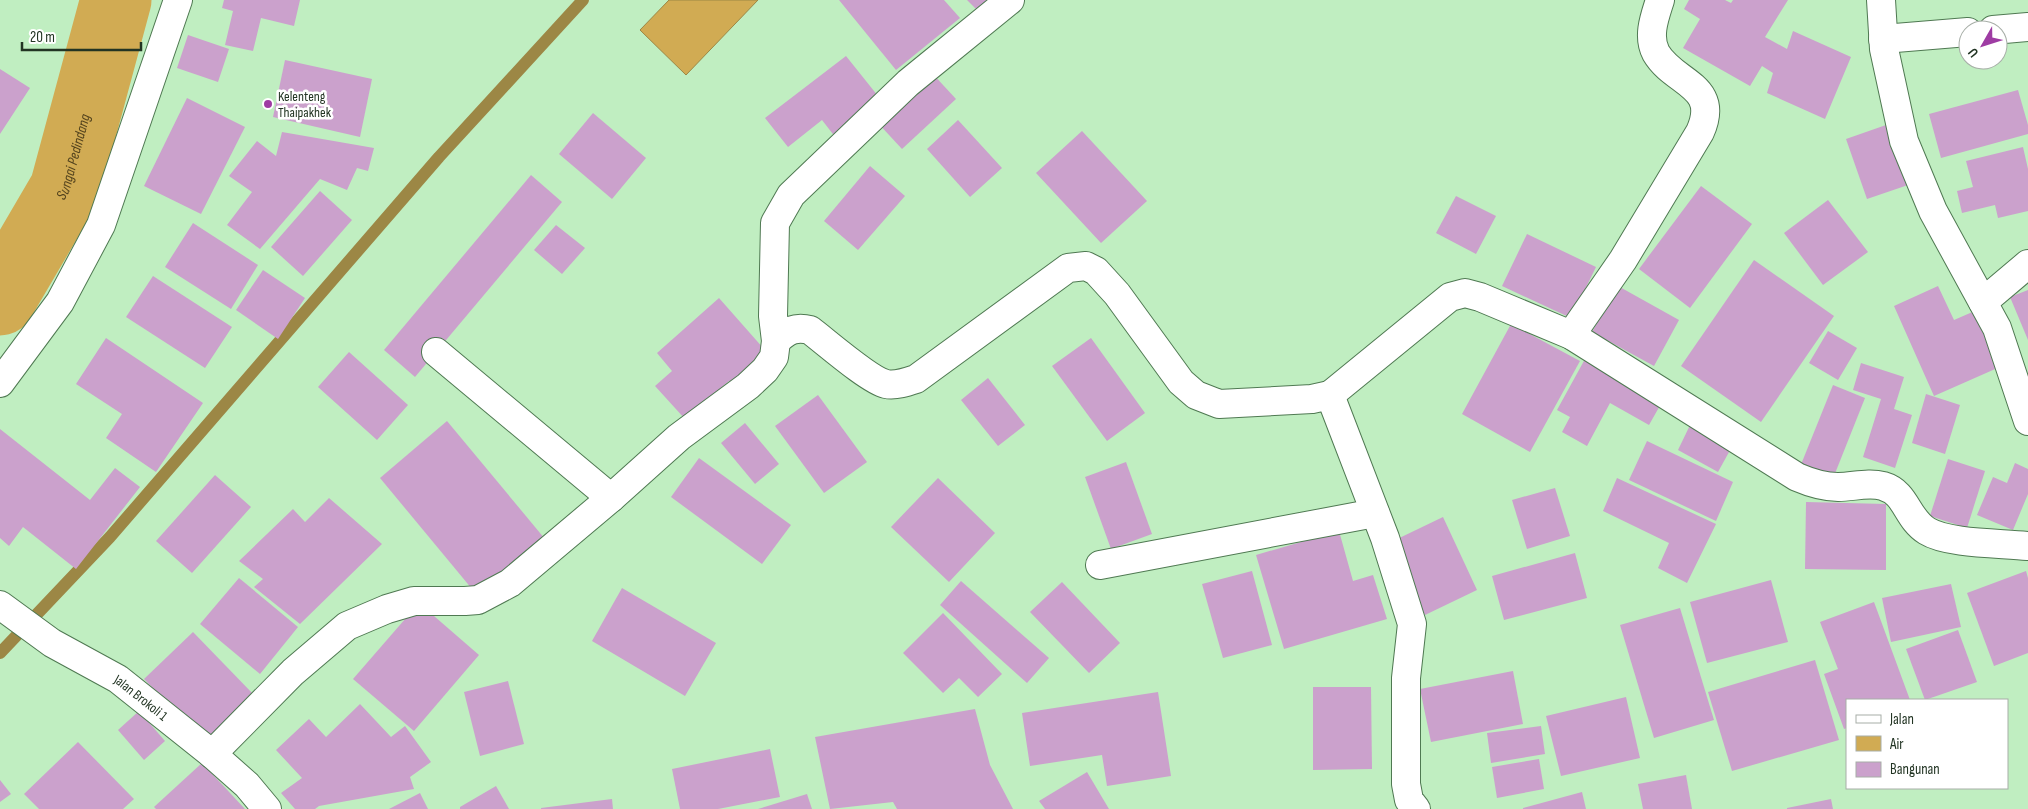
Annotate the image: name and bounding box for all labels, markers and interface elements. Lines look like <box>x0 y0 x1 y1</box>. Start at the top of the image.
scale bar <box>22 20 141 52</box>
north arrow <box>1958 20 2008 70</box>
text: 20 m <box>30 28 55 47</box>
text: U <box>1964 45 1982 61</box>
place label: Kelenteng Thaipakhek <box>278 88 332 121</box>
marker: Kelenteng Thaipakhek <box>262 98 274 110</box>
water label: Sungai Pedindang <box>52 112 95 203</box>
street label: Jalan Brokoli 1 <box>111 670 171 724</box>
legend <box>1846 699 2008 789</box>
text: Jalan <box>1889 710 1914 729</box>
text: Air <box>1889 735 1904 754</box>
text: Bangunan <box>1890 760 1940 779</box>

